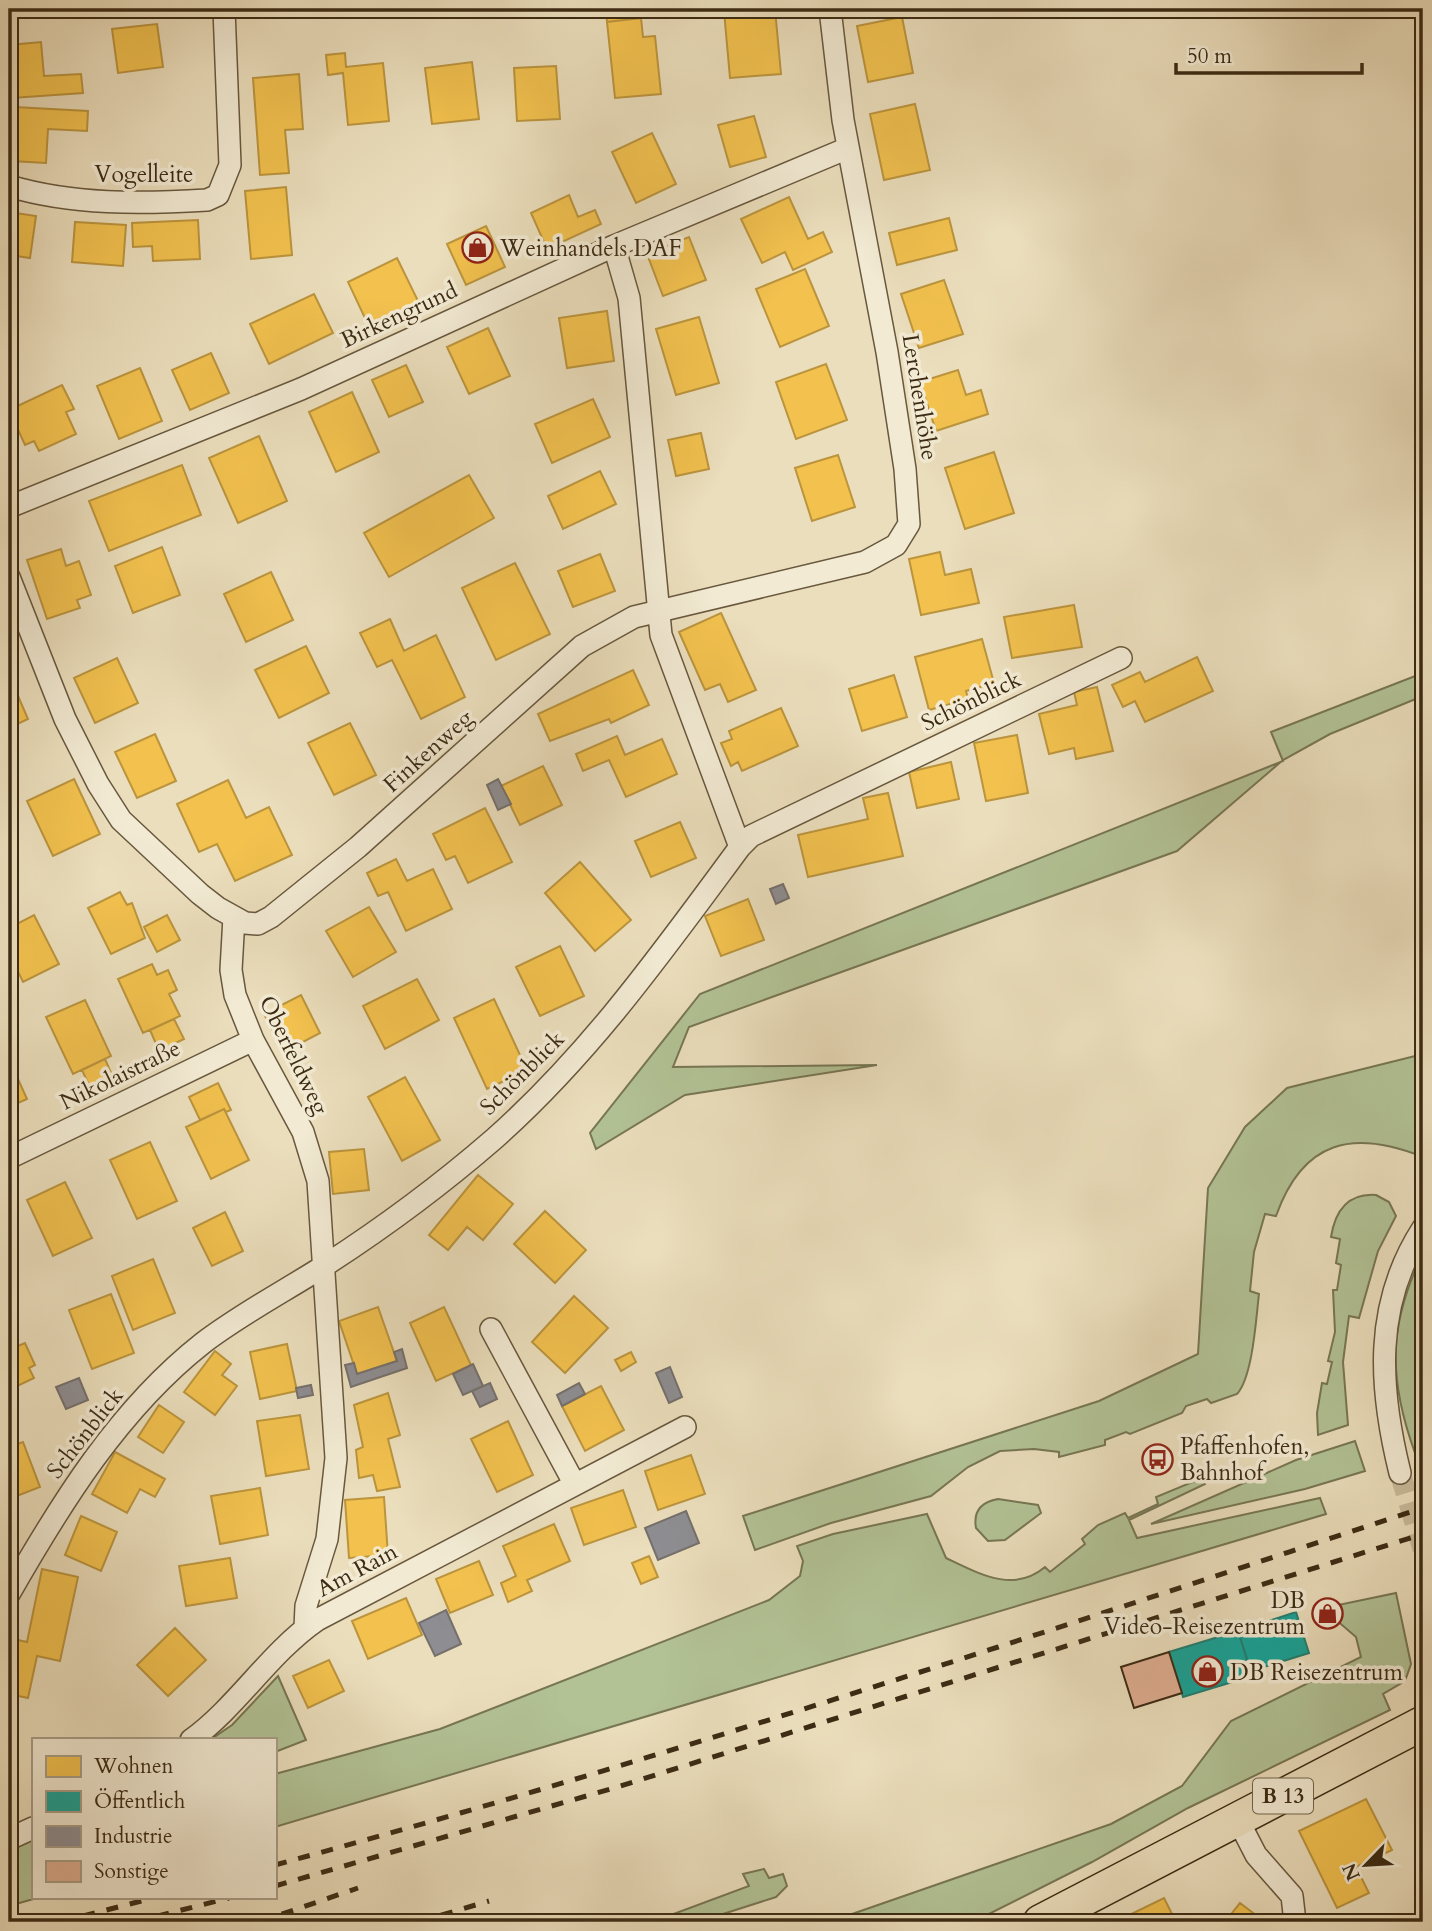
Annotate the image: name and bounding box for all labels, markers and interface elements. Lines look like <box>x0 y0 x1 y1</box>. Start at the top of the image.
scale bar <box>1176 32 1362 76</box>
text: 50 m <box>1187 42 1232 71</box>
street label: Vogelleite <box>95 159 194 190</box>
shop icon: Weinhandels DAF <box>460 231 494 265</box>
place label: Weinhandels DAF <box>499 233 682 264</box>
street label: Birkengrund <box>336 274 463 356</box>
street label: Lerchenhöhe <box>895 332 945 462</box>
street label: Schönblick <box>916 663 1027 739</box>
street label: Finkenweg <box>377 703 479 799</box>
street label: Oberfeldweg <box>252 991 336 1120</box>
street label: Schönblick <box>473 1024 571 1122</box>
street label: Nikolaistraße <box>55 1032 185 1118</box>
street label: Schönblick <box>40 1381 131 1485</box>
place label: Pfaffenhofen, Bahnhof <box>1180 1431 1309 1488</box>
bus stop icon: Pfaffenhofen, Bahnhof <box>1140 1442 1174 1476</box>
street label: Am Rain <box>311 1536 403 1604</box>
place label: DB Video-Reisezentrum <box>1104 1585 1306 1642</box>
shop icon: DB Video-Reisezentrum <box>1311 1596 1345 1630</box>
shop icon: DB Reisezentrum <box>1190 1655 1224 1689</box>
place label: DB Reisezentrum <box>1230 1657 1404 1688</box>
legend <box>32 1738 276 1899</box>
text: Wohnen <box>93 1752 174 1781</box>
road number: B 13 <box>1253 1778 1313 1814</box>
text: Öffentlich <box>94 1787 186 1816</box>
text: Industrie <box>94 1822 173 1851</box>
north arrow <box>1330 1829 1400 1899</box>
text: Sonstige <box>94 1857 169 1886</box>
text: N <box>1336 1858 1367 1885</box>

